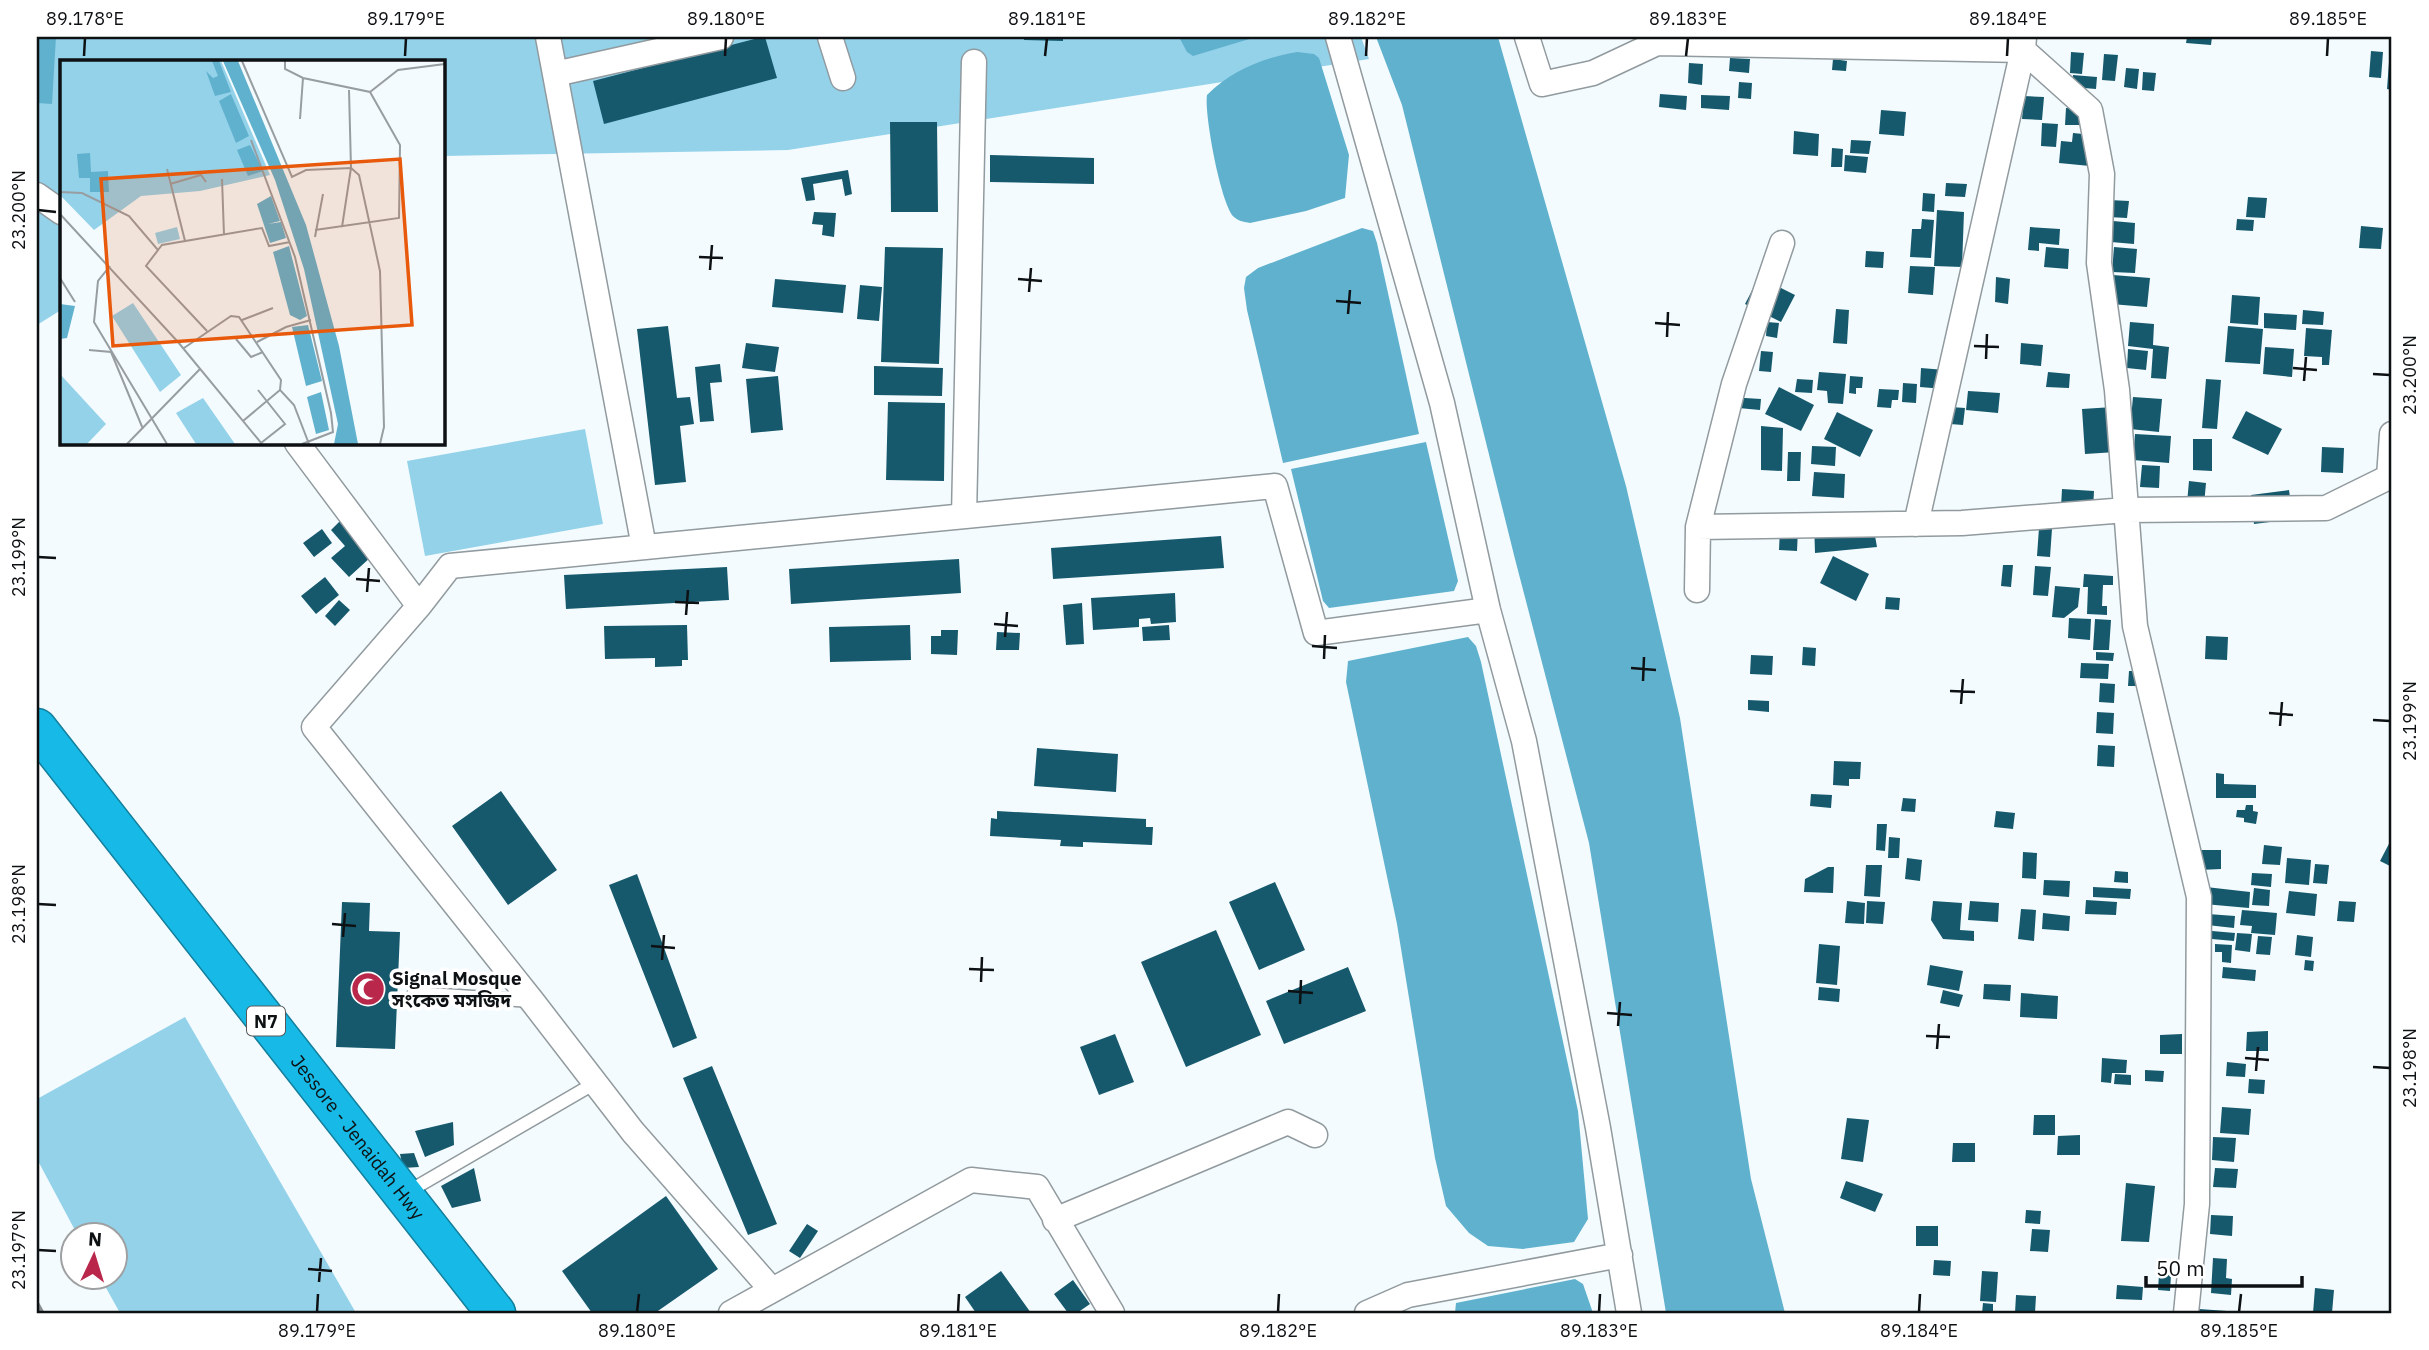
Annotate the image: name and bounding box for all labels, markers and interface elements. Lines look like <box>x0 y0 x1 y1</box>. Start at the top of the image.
text: 89.178°E <box>46 7 124 30</box>
text: 89.179°E <box>367 7 445 30</box>
text: 89.180°E <box>687 7 765 30</box>
text: 89.181°E <box>1008 7 1086 30</box>
text: 89.182°E <box>1328 7 1406 30</box>
text: 89.183°E <box>1649 7 1727 30</box>
text: 89.184°E <box>1969 7 2047 30</box>
text: 89.185°E <box>2289 7 2367 30</box>
inset map <box>60 60 444 444</box>
text: 23.200°N <box>7 170 30 250</box>
text: 23.200°N <box>2398 335 2421 415</box>
text: 23.199°N <box>7 517 30 597</box>
text: 23.199°N <box>2398 681 2421 761</box>
text: 23.198°N <box>7 864 30 944</box>
place label: Signal Mosque সংকেত মসজিদ <box>391 966 522 1012</box>
mosque icon: Signal Mosque সংকেত মসজিদ <box>349 970 387 1008</box>
road number: N7 <box>247 1006 285 1036</box>
text: 23.198°N <box>2398 1028 2421 1108</box>
street label: Jessore - Jenaidah Hwy <box>286 1050 430 1225</box>
text: 23.197°N <box>7 1210 30 1290</box>
north arrow <box>60 1220 130 1290</box>
text: N <box>87 1227 103 1251</box>
scale bar <box>2146 1245 2301 1289</box>
text: 50 m <box>2156 1254 2205 1282</box>
text: 89.179°E <box>278 1319 356 1342</box>
text: 89.180°E <box>598 1319 676 1342</box>
text: 89.181°E <box>919 1319 997 1342</box>
text: 89.182°E <box>1239 1319 1317 1342</box>
text: 89.183°E <box>1560 1319 1638 1342</box>
text: 89.184°E <box>1880 1319 1958 1342</box>
text: 89.185°E <box>2200 1319 2278 1342</box>

